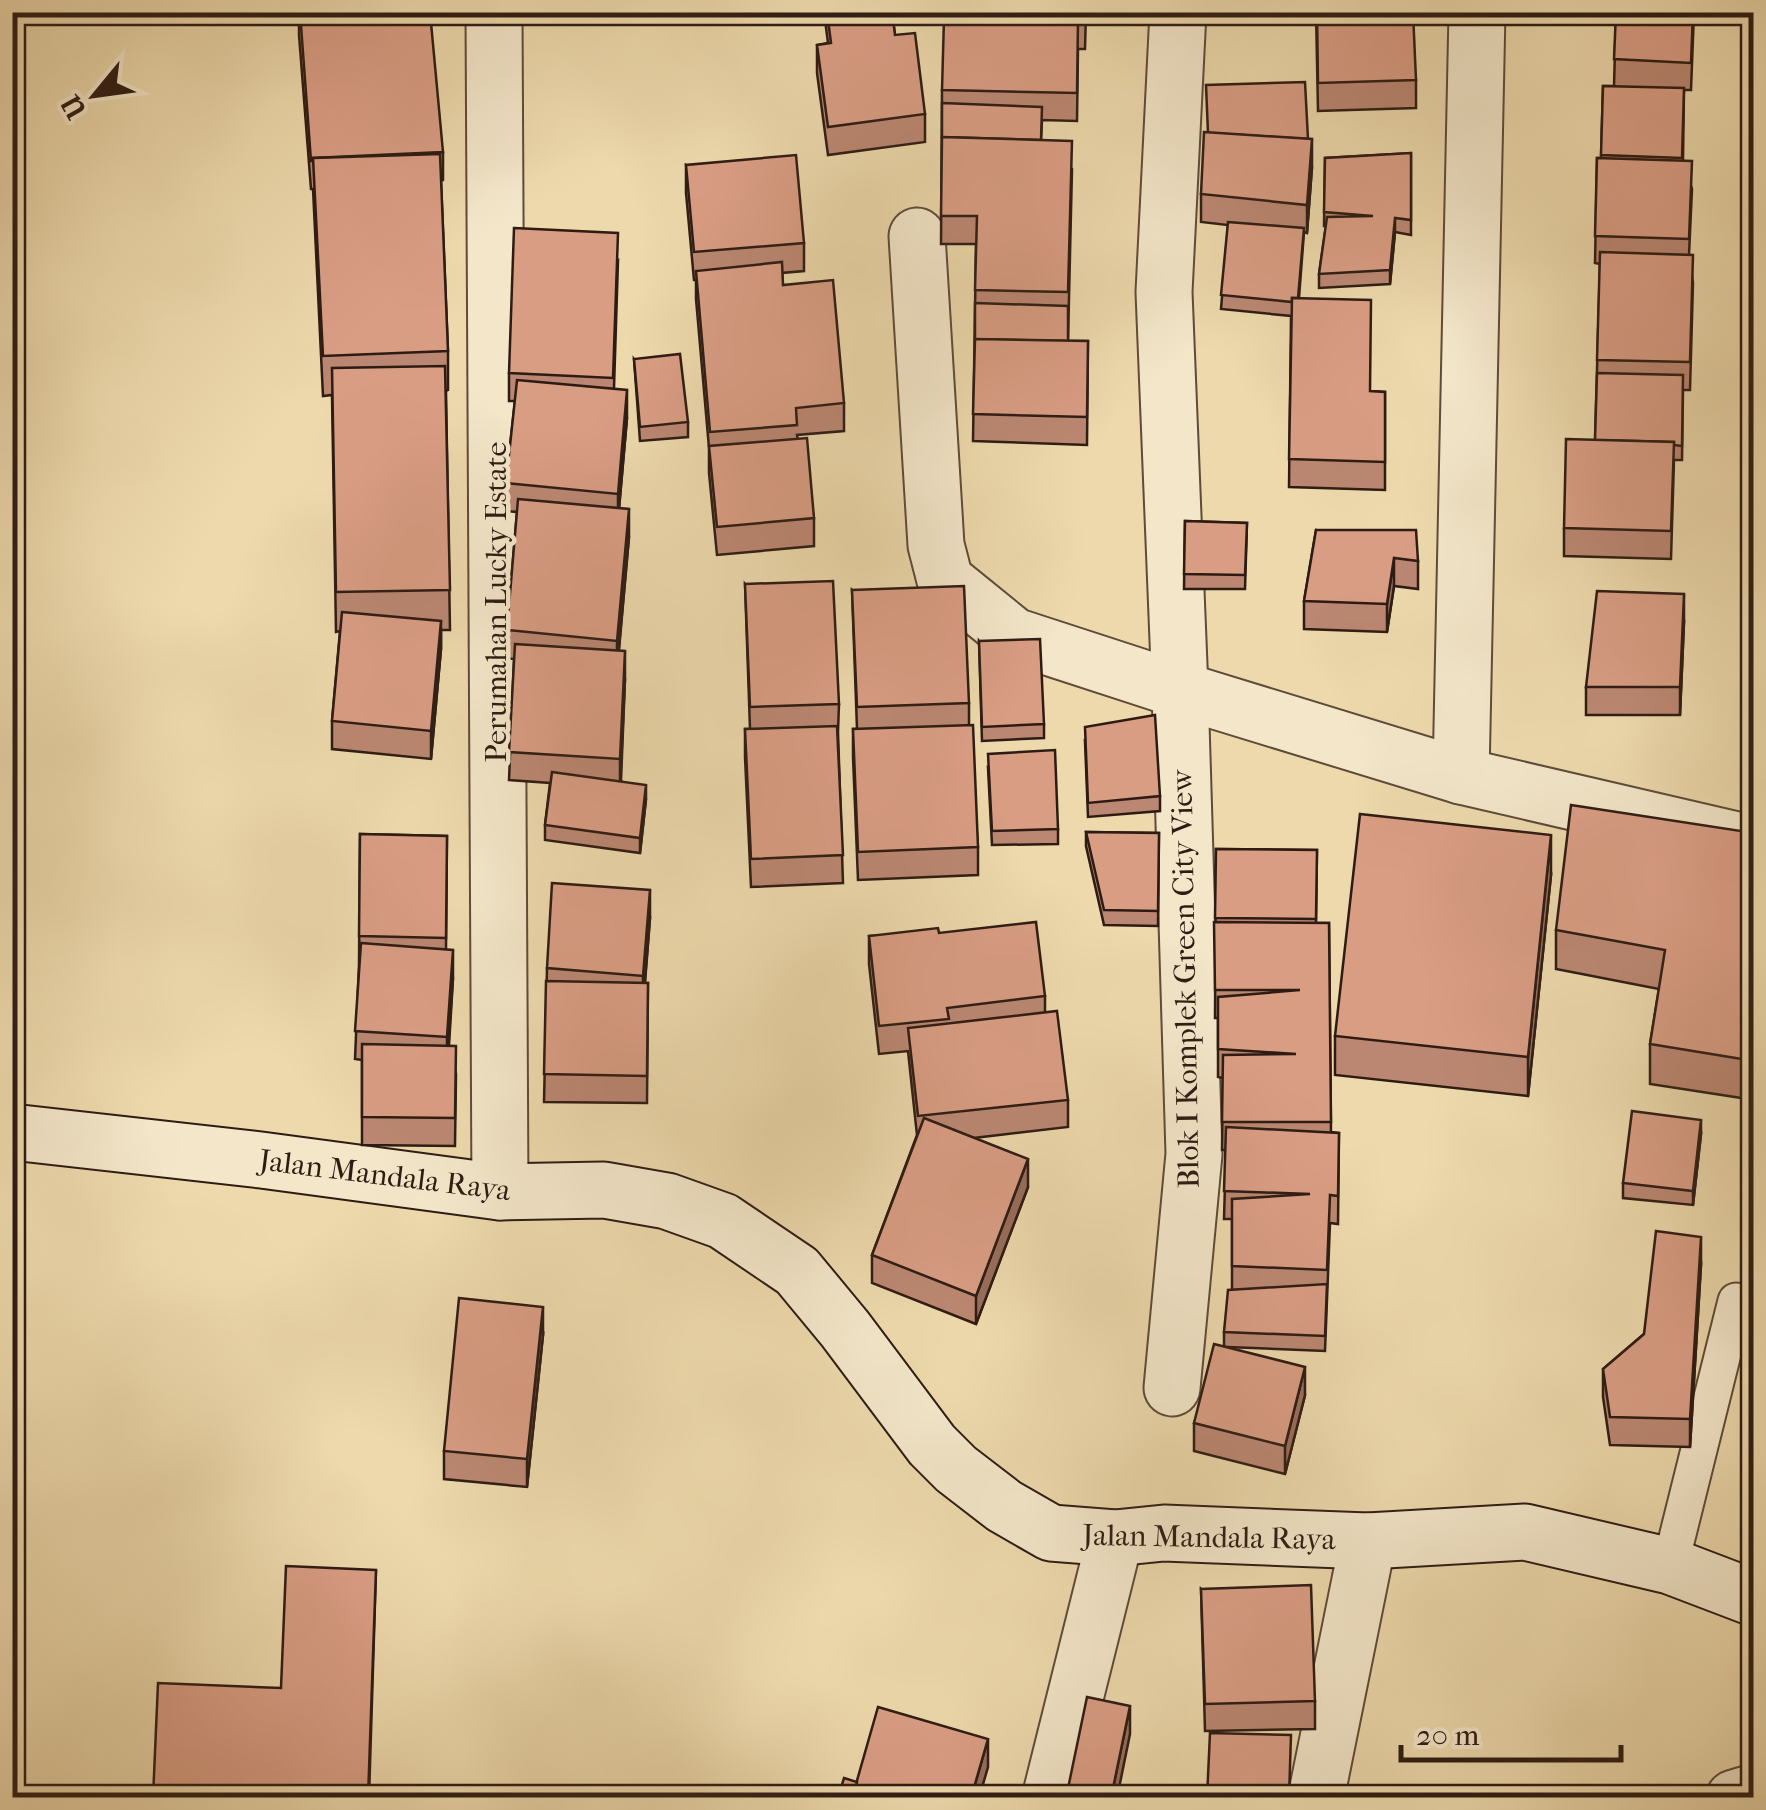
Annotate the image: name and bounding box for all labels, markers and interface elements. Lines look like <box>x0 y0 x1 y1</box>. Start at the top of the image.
north arrow <box>45 45 145 145</box>
text: U <box>54 89 93 124</box>
street label: Perumahan Lucky Estate <box>479 441 514 762</box>
street label: Blok I Komplek Green City View <box>1164 769 1207 1189</box>
street label: Jalan Mandala Raya <box>255 1142 514 1208</box>
street label: Jalan Mandala Raya <box>1080 1518 1337 1557</box>
scale bar <box>1401 1700 1621 1762</box>
text: 20 m <box>1416 1718 1479 1753</box>

